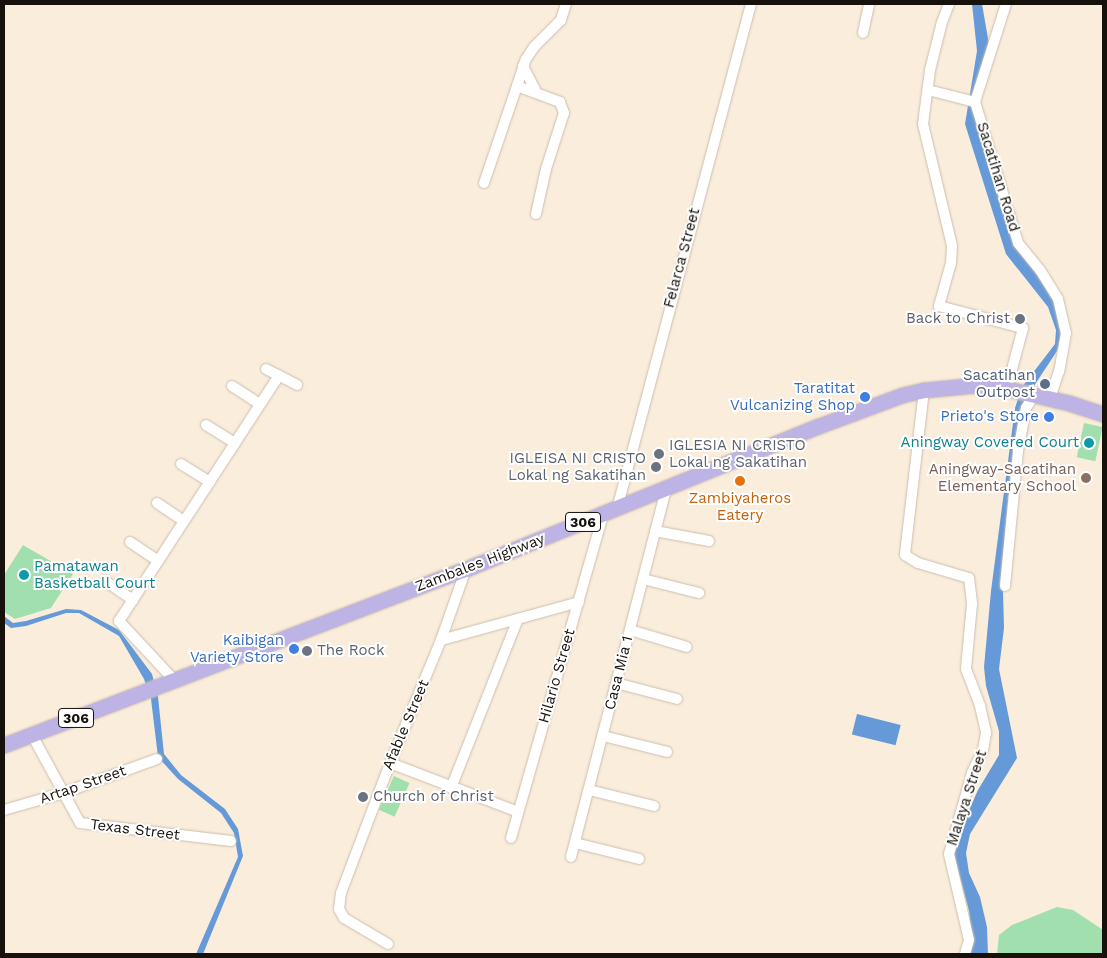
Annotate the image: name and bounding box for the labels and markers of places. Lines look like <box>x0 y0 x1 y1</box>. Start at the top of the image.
place label: Back to Christ <box>905 310 1010 328</box>
marker: Back to Christ <box>1014 313 1026 325</box>
place label: Sacatihan Outpost <box>963 366 1035 401</box>
marker: Sacatihan Outpost <box>1039 378 1051 390</box>
place label: Taratitat Vulcanizing Shop <box>730 379 855 414</box>
marker: Taratitat Vulcanizing Shop <box>859 391 871 403</box>
place label: Prieto's Store <box>941 408 1039 426</box>
marker: Prieto's Store <box>1043 411 1055 423</box>
place label: Aningway Covered Court <box>900 434 1079 452</box>
place label: IGLESIA NI CRISTO Lokal ng Sakatihan <box>669 436 808 471</box>
marker: Aningway Covered Court <box>1083 437 1095 449</box>
marker: IGLESIA NI CRISTO Lokal ng Sakatihan <box>653 448 665 460</box>
place label: IGLEISA NI CRISTO Lokal ng Sakatihan <box>507 449 646 484</box>
place label: Aningway-Sacatihan Elementary School <box>929 460 1076 495</box>
marker: IGLEISA NI CRISTO Lokal ng Sakatihan <box>650 461 662 473</box>
marker: Aningway-Sacatihan Elementary School <box>1080 472 1092 484</box>
marker: Zambiyaheros Eatery <box>734 475 746 487</box>
place label: Zambiyaheros Eatery <box>689 489 791 524</box>
place label: Pamatawan Basketball Court <box>34 557 156 592</box>
marker: Pamatawan Basketball Court <box>18 569 30 581</box>
place label: Kaibigan Variety Store <box>190 631 284 666</box>
place label: The Rock <box>317 642 384 660</box>
marker: Kaibigan Variety Store <box>288 643 300 655</box>
marker: The Rock <box>301 645 313 657</box>
place label: Church of Christ <box>373 788 494 806</box>
marker: Church of Christ <box>357 791 369 803</box>

